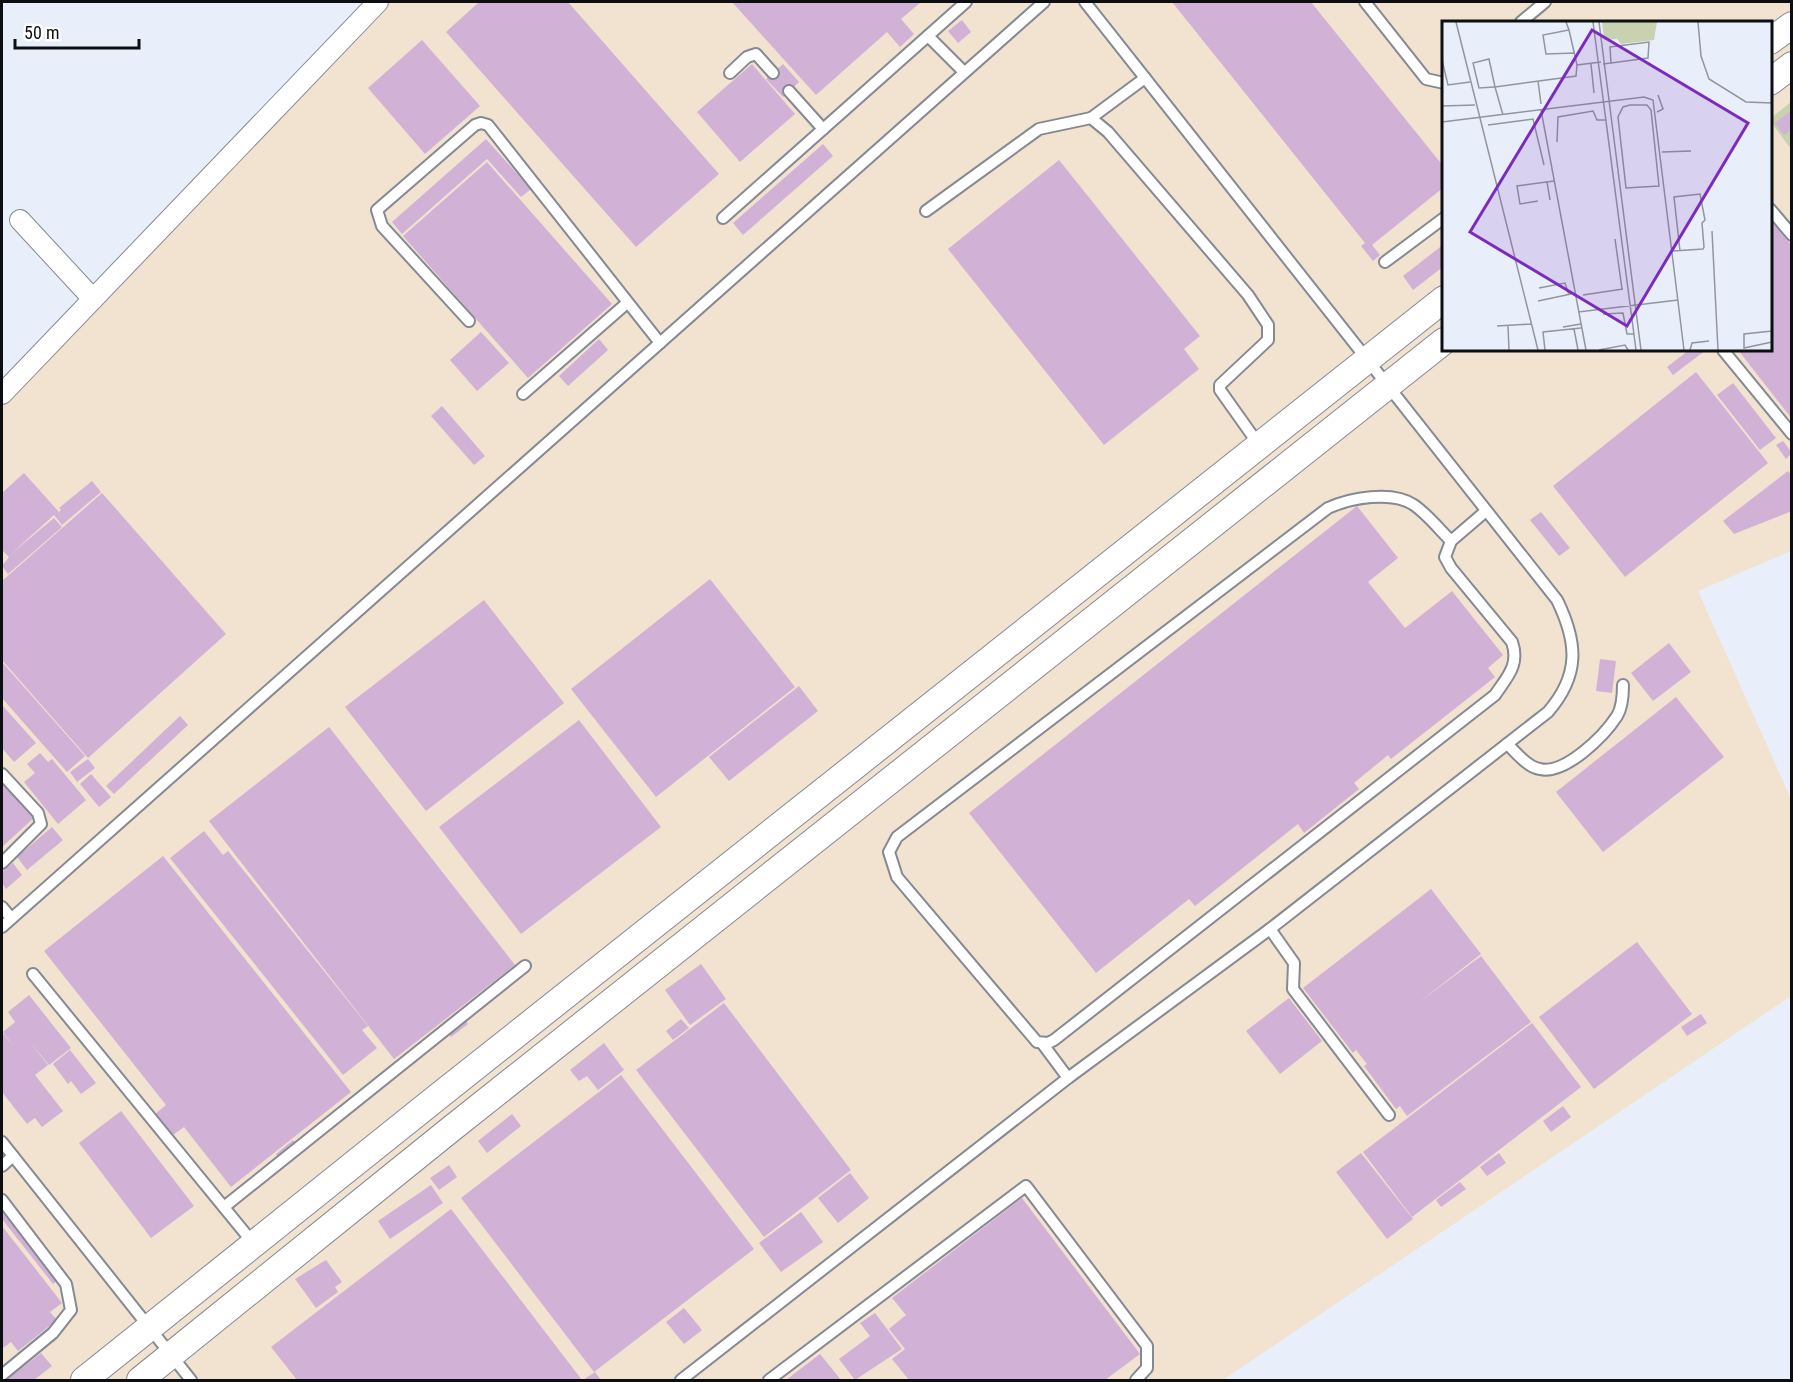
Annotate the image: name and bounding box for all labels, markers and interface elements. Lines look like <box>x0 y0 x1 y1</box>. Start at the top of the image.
scale bar <box>15 12 140 50</box>
inset map <box>1442 21 1772 351</box>
text: 50 m <box>24 22 59 43</box>

